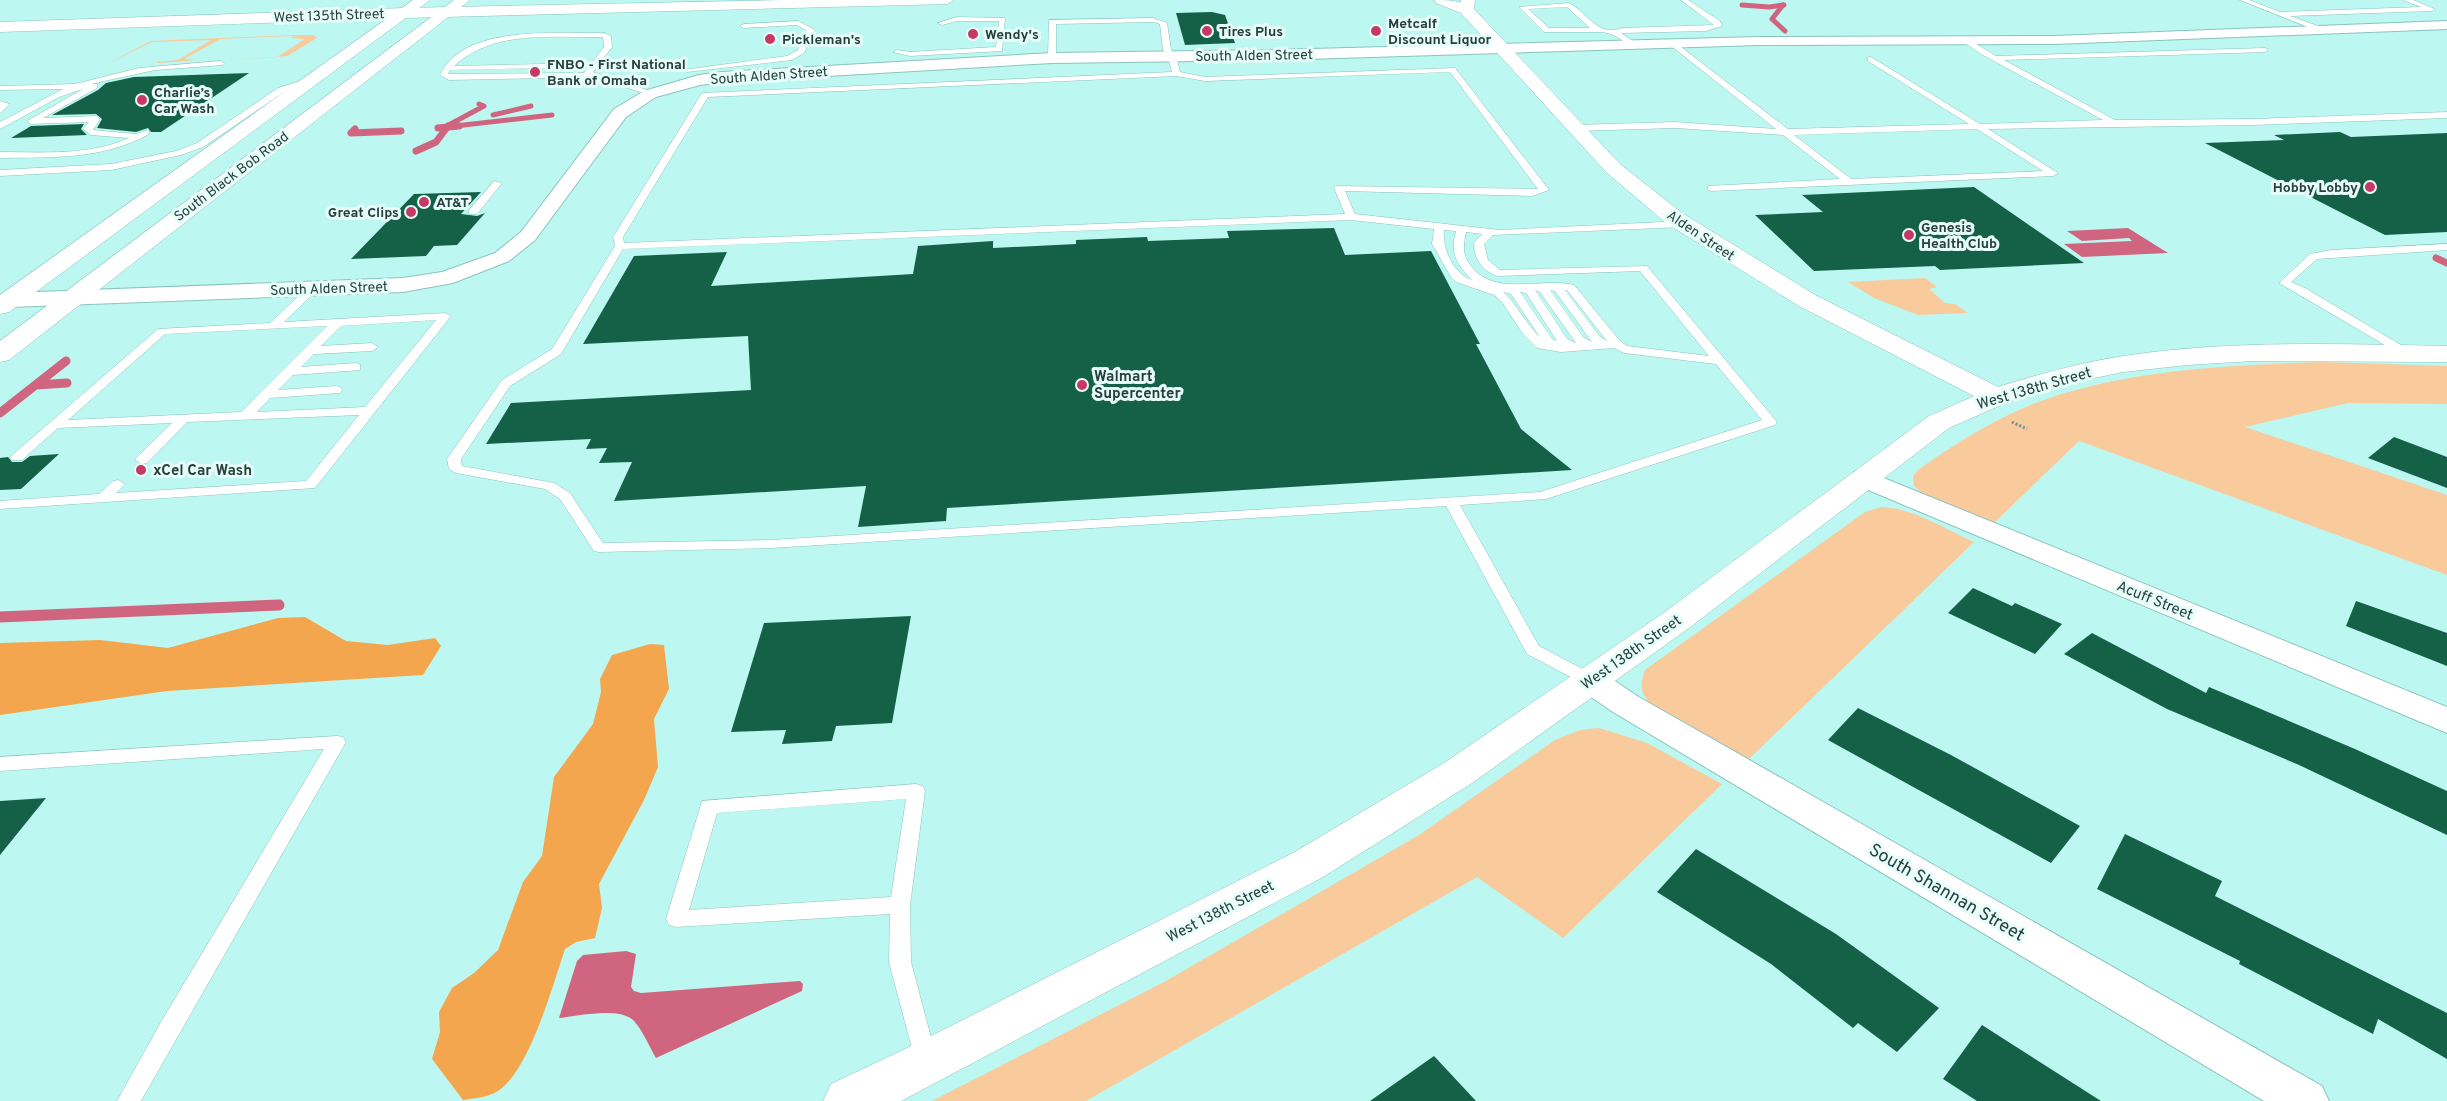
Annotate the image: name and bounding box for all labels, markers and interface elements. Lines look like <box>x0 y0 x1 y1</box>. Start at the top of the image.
street label: West 135th Street <box>273 6 385 27</box>
place label: Metcalf Discount Liquor <box>1388 16 1491 49</box>
marker: Tires Plus <box>1200 24 1214 38</box>
place label: Tires Plus <box>1219 24 1283 41</box>
marker: Metcalf Discount Liquor <box>1369 24 1383 38</box>
marker: Wendy's <box>966 27 980 41</box>
place label: Wendy's <box>985 27 1039 44</box>
marker: Pickleman's <box>763 32 777 46</box>
place label: Pickleman's <box>782 32 861 49</box>
street label: South Alden Street <box>1195 47 1313 66</box>
place label: FNBO - First National Bank of Omaha <box>547 57 686 90</box>
street label: South Alden Street <box>710 64 828 89</box>
marker: FNBO - First National Bank of Omaha <box>528 65 542 79</box>
place label: Charlie’s Car Wash <box>154 85 214 118</box>
marker: Charlie’s Car Wash <box>135 93 149 107</box>
street label: South Black Bob Road <box>171 129 292 226</box>
place label: Hobby Lobby <box>2273 180 2358 197</box>
marker: Hobby Lobby <box>2363 180 2377 194</box>
marker: AT&T <box>417 195 431 209</box>
place label: AT&T <box>436 195 469 212</box>
place label: Great Clips <box>328 205 399 222</box>
marker: Great Clips <box>404 205 418 219</box>
street label: Alden Street <box>1663 207 1737 265</box>
place label: Genesis Health Club <box>1921 220 1997 253</box>
marker: Genesis Health Club <box>1902 228 1916 242</box>
street label: South Alden Street <box>270 279 388 300</box>
street label: West 138th Street <box>1975 364 2094 415</box>
place label: Walmart Supercenter <box>1094 368 1181 404</box>
marker: Walmart Supercenter <box>1075 378 1089 392</box>
place label: xCel Car Wash <box>153 462 252 481</box>
marker: xCel Car Wash <box>134 463 148 477</box>
street label: Acuff Street <box>2113 577 2195 625</box>
street label: West 138th Street <box>1578 611 1686 695</box>
street label: South Shannan Street <box>1864 839 2028 947</box>
street label: West 138th Street <box>1164 877 1278 948</box>

